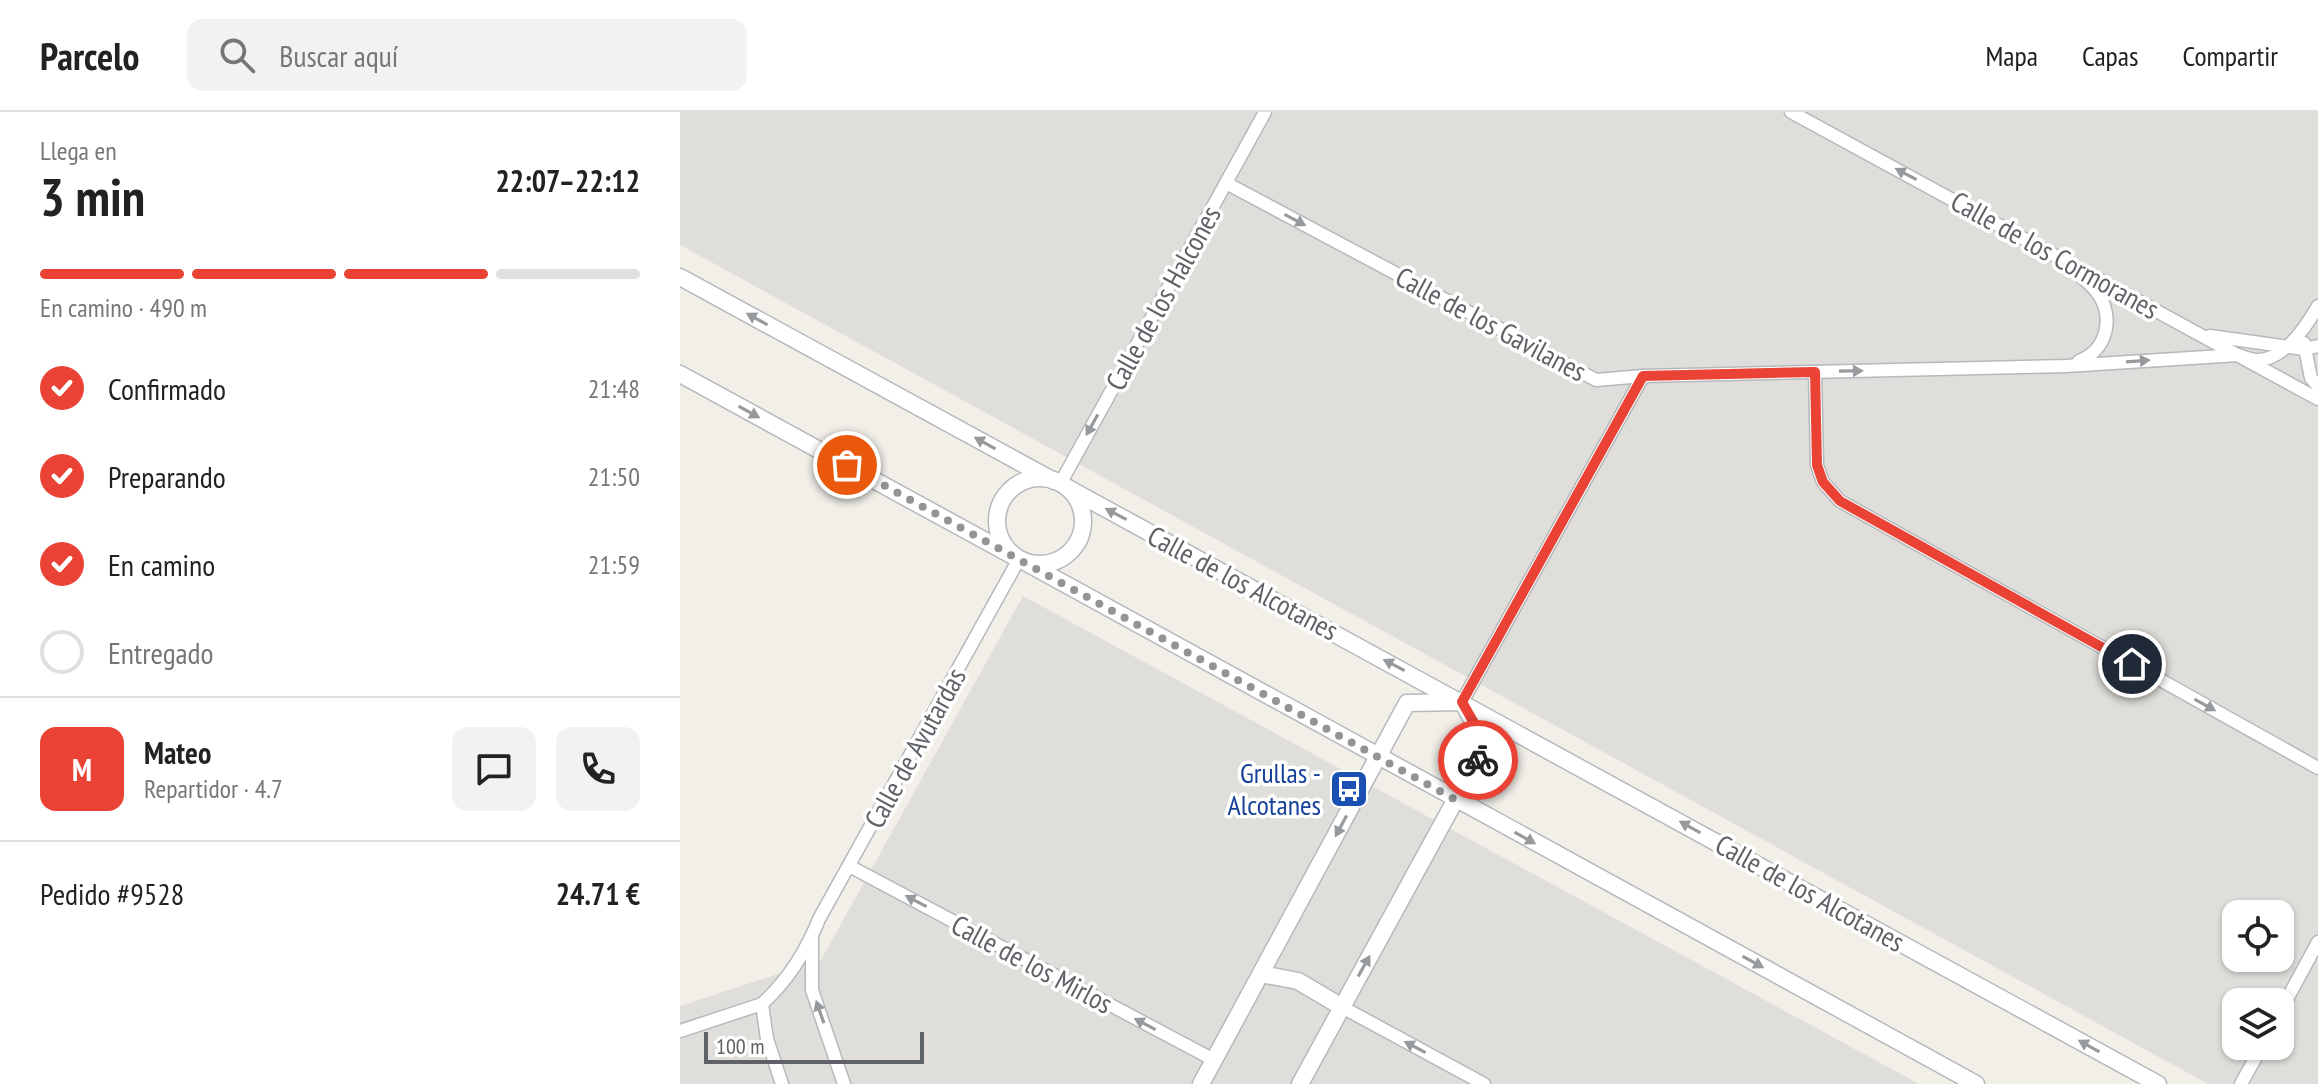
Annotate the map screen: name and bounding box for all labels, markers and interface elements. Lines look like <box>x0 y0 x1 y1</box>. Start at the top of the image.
search box <box>187 19 747 91</box>
text: Parcelo <box>40 31 139 80</box>
icon: search <box>215 33 259 77</box>
text: Buscar aquí <box>279 36 398 75</box>
text: Mapa <box>1986 37 2038 74</box>
text: Capas <box>2082 37 2138 74</box>
text: Compartir <box>2182 37 2278 74</box>
text: Llega en <box>40 134 117 167</box>
text: 22:07–22:12 <box>496 161 640 200</box>
text: 3 min <box>40 163 145 230</box>
one-way arrow <box>1894 167 1917 180</box>
street label: Calle de los Cormoranes <box>1945 182 2166 327</box>
street label: Calle de los Halcones <box>1097 199 1229 397</box>
one-way arrow <box>1283 213 1306 226</box>
street label: Calle de los Gavilanes <box>1389 258 1593 389</box>
text: En camino · 490 m <box>40 291 207 324</box>
one-way arrow <box>745 312 768 326</box>
one-way arrow <box>2126 354 2151 367</box>
one-way arrow <box>1839 365 1864 378</box>
icon: check <box>40 366 84 410</box>
text: Confirmado <box>108 369 226 408</box>
text: 21:48 <box>588 372 640 405</box>
one-way arrow <box>737 405 760 418</box>
one-way arrow <box>1086 414 1099 437</box>
pin <box>813 431 881 499</box>
one-way arrow <box>974 437 997 450</box>
icon: bag <box>825 443 869 487</box>
icon: check <box>40 454 84 498</box>
text: Preparando <box>108 457 226 496</box>
text: 21:50 <box>588 460 640 493</box>
one-way arrow <box>1105 508 1127 522</box>
street label: Calle de los Alcotanes <box>1142 517 1345 648</box>
icon: check <box>40 542 84 586</box>
text: En camino <box>108 545 215 584</box>
text: 21:59 <box>588 548 640 581</box>
pin <box>2098 630 2166 698</box>
text: Entregado <box>108 633 214 672</box>
icon: home <box>2110 642 2154 686</box>
one-way arrow <box>1382 658 1405 672</box>
street label: Calle de Avutardas <box>855 661 974 834</box>
one-way arrow <box>2193 698 2216 711</box>
courier <box>1438 720 1518 800</box>
button: chat <box>452 727 536 811</box>
button: phone <box>556 727 640 811</box>
text: Mateo <box>144 733 211 772</box>
icon: bike <box>1456 738 1500 782</box>
text: M <box>72 750 92 789</box>
place label: Grullas - Alcotanes <box>1227 754 1321 823</box>
bus stop icon: Grullas - Alcotanes <box>1328 768 1370 810</box>
text: Repartidor · 4.7 <box>144 772 283 805</box>
one-way arrow <box>1334 815 1348 837</box>
one-way arrow <box>1678 820 1701 834</box>
street label: Calle de los Alcotanes <box>1709 825 1911 960</box>
one-way arrow <box>1514 830 1536 844</box>
text: Pedido #9528 <box>40 874 184 913</box>
text: 24.71 € <box>556 874 640 913</box>
one-way arrow <box>905 895 927 909</box>
map controls <box>2222 900 2294 1060</box>
button: locate <box>2222 900 2294 972</box>
street label: Calle de los Mirlos <box>945 906 1119 1022</box>
one-way arrow <box>1357 955 1371 977</box>
one-way arrow <box>1742 955 1764 969</box>
button: layers <box>2222 988 2294 1060</box>
one-way arrow <box>813 1000 825 1024</box>
one-way arrow <box>1134 1017 1157 1030</box>
scale bar <box>704 1028 924 1064</box>
text: 100 m <box>716 1032 765 1060</box>
one-way arrow <box>1404 1040 1427 1053</box>
one-way arrow <box>2078 1040 2101 1053</box>

